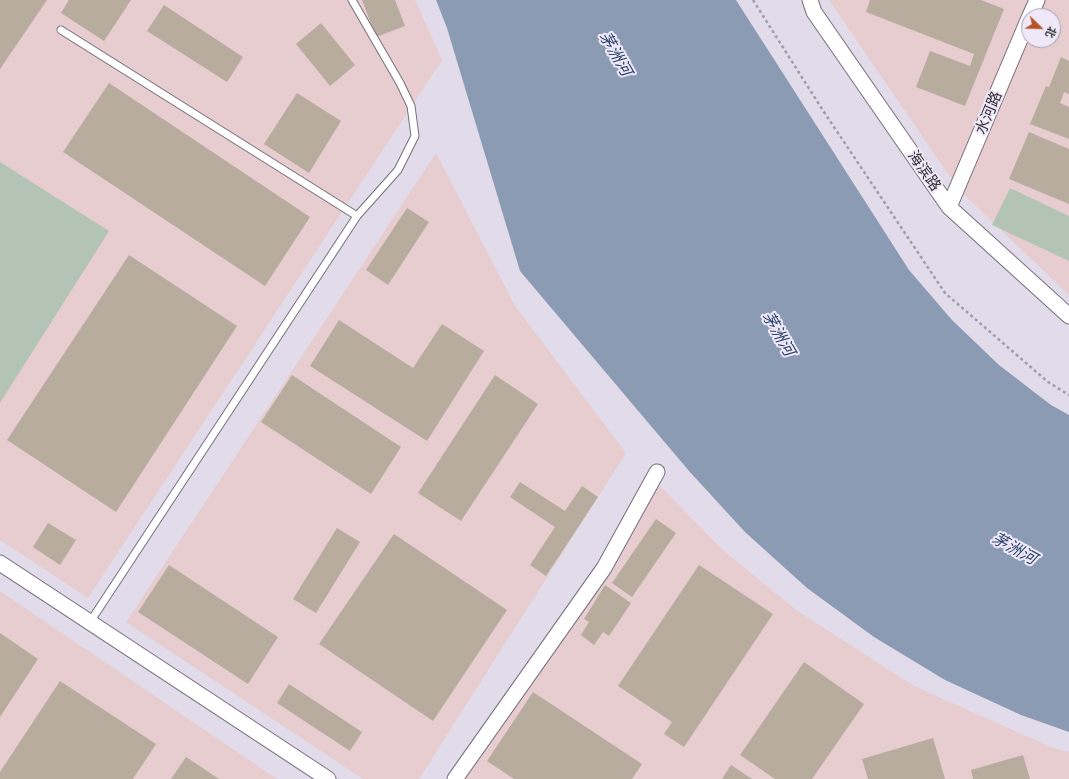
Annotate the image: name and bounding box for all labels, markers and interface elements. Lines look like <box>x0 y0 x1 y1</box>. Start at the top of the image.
north arrow <box>1021 8 1061 48</box>
text: 北 <box>1043 25 1060 40</box>
water label: 茅洲河 <box>595 28 635 80</box>
street label: 水河路 <box>972 89 1006 137</box>
street label: 海滨路 <box>904 147 944 195</box>
water label: 茅洲河 <box>758 308 798 360</box>
water label: 茅洲河 <box>988 529 1040 569</box>

